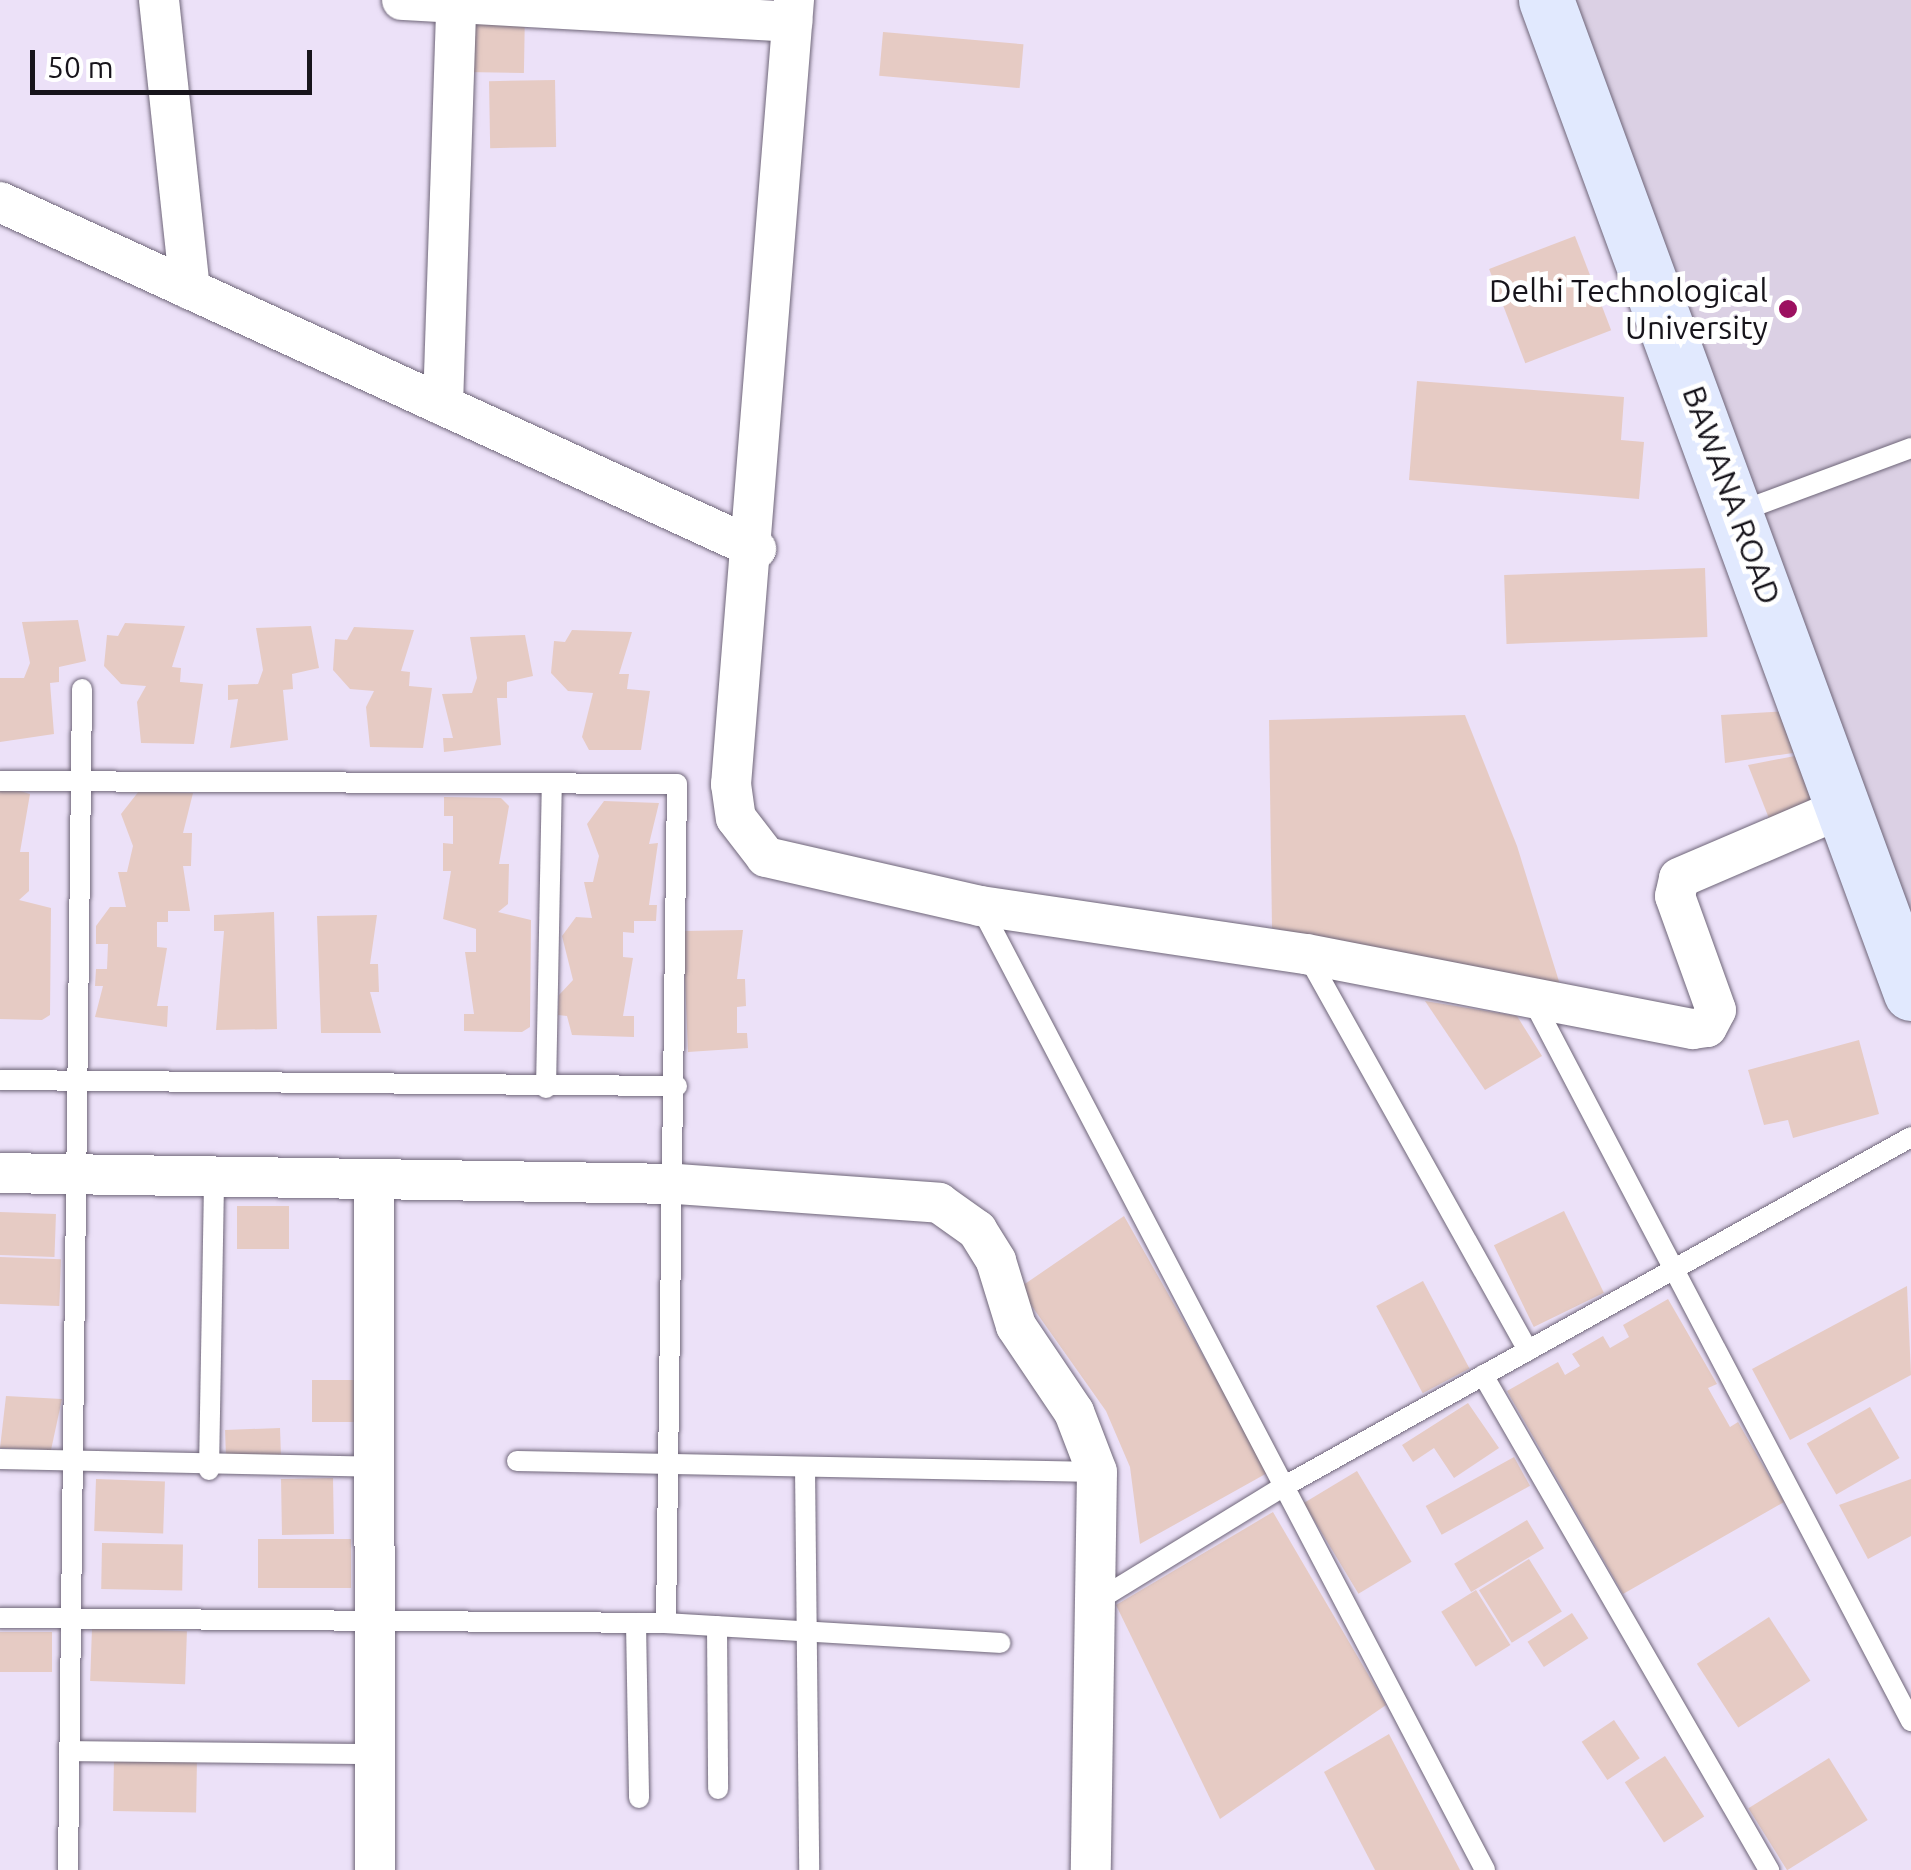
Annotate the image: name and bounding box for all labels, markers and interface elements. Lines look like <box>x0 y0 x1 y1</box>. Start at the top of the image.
scale bar <box>35 30 318 92</box>
text: 50 m <box>47 50 114 84</box>
place label: Delhi Technological University <box>1489 272 1768 347</box>
marker: Delhi Technological University <box>1777 298 1799 320</box>
street label: BAWANA ROAD <box>1675 381 1789 609</box>

